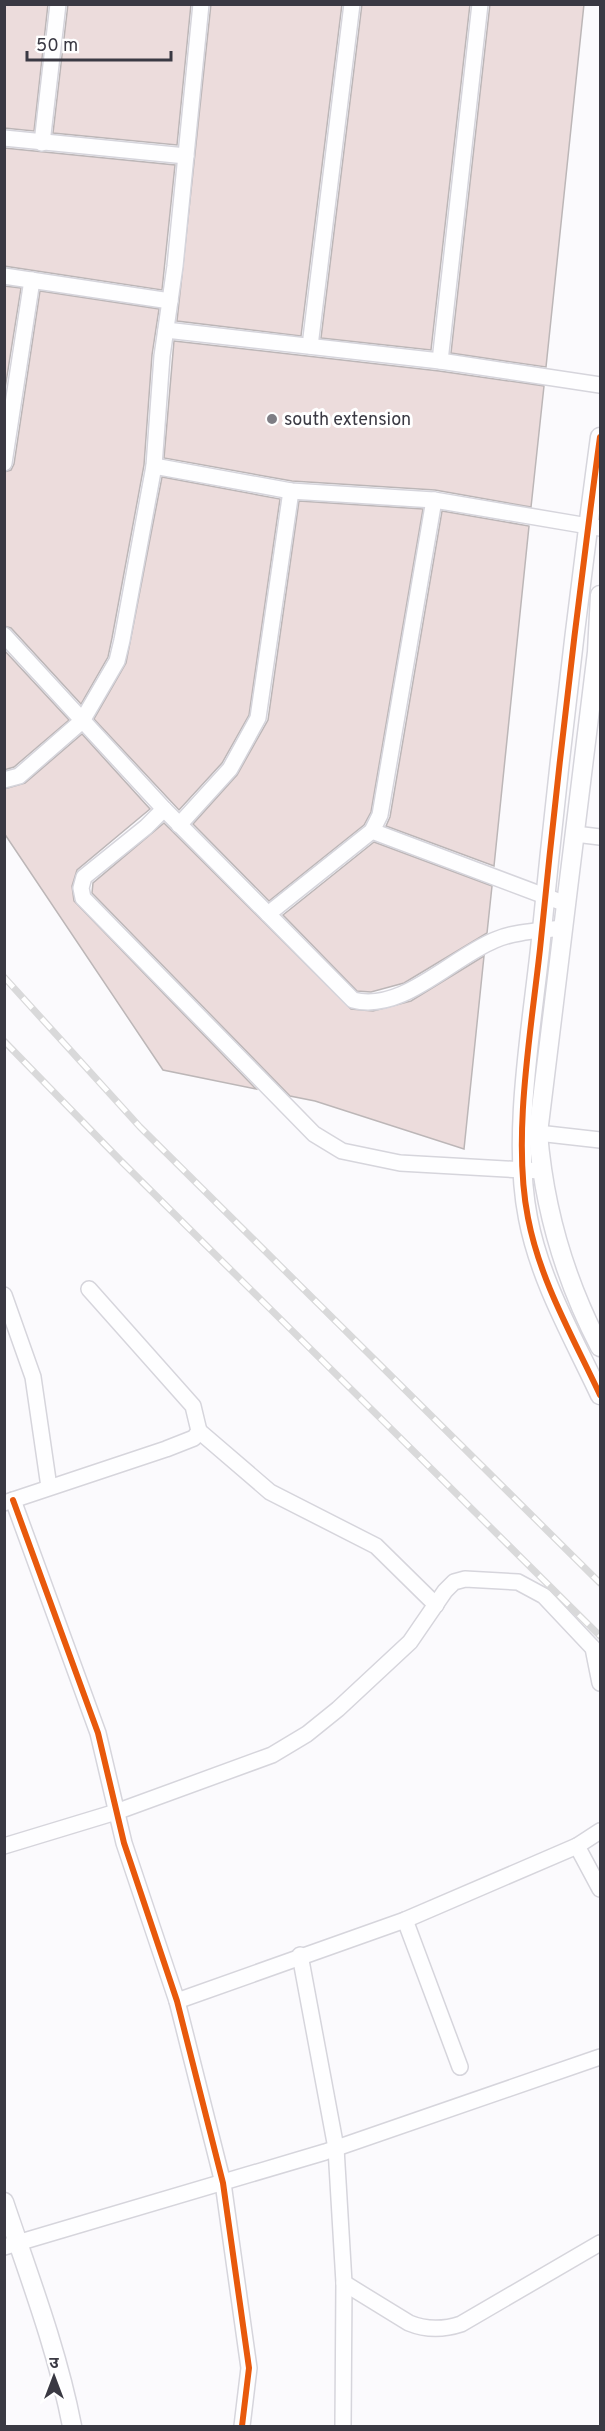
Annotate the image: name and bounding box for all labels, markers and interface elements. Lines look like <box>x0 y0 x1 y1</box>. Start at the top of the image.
scale bar <box>27 24 171 62</box>
text: 50 m <box>36 35 78 58</box>
place label: south extension <box>284 409 411 432</box>
marker: south extension <box>265 412 279 426</box>
north arrow <box>24 2347 84 2407</box>
text: उ <box>49 2354 59 2374</box>

